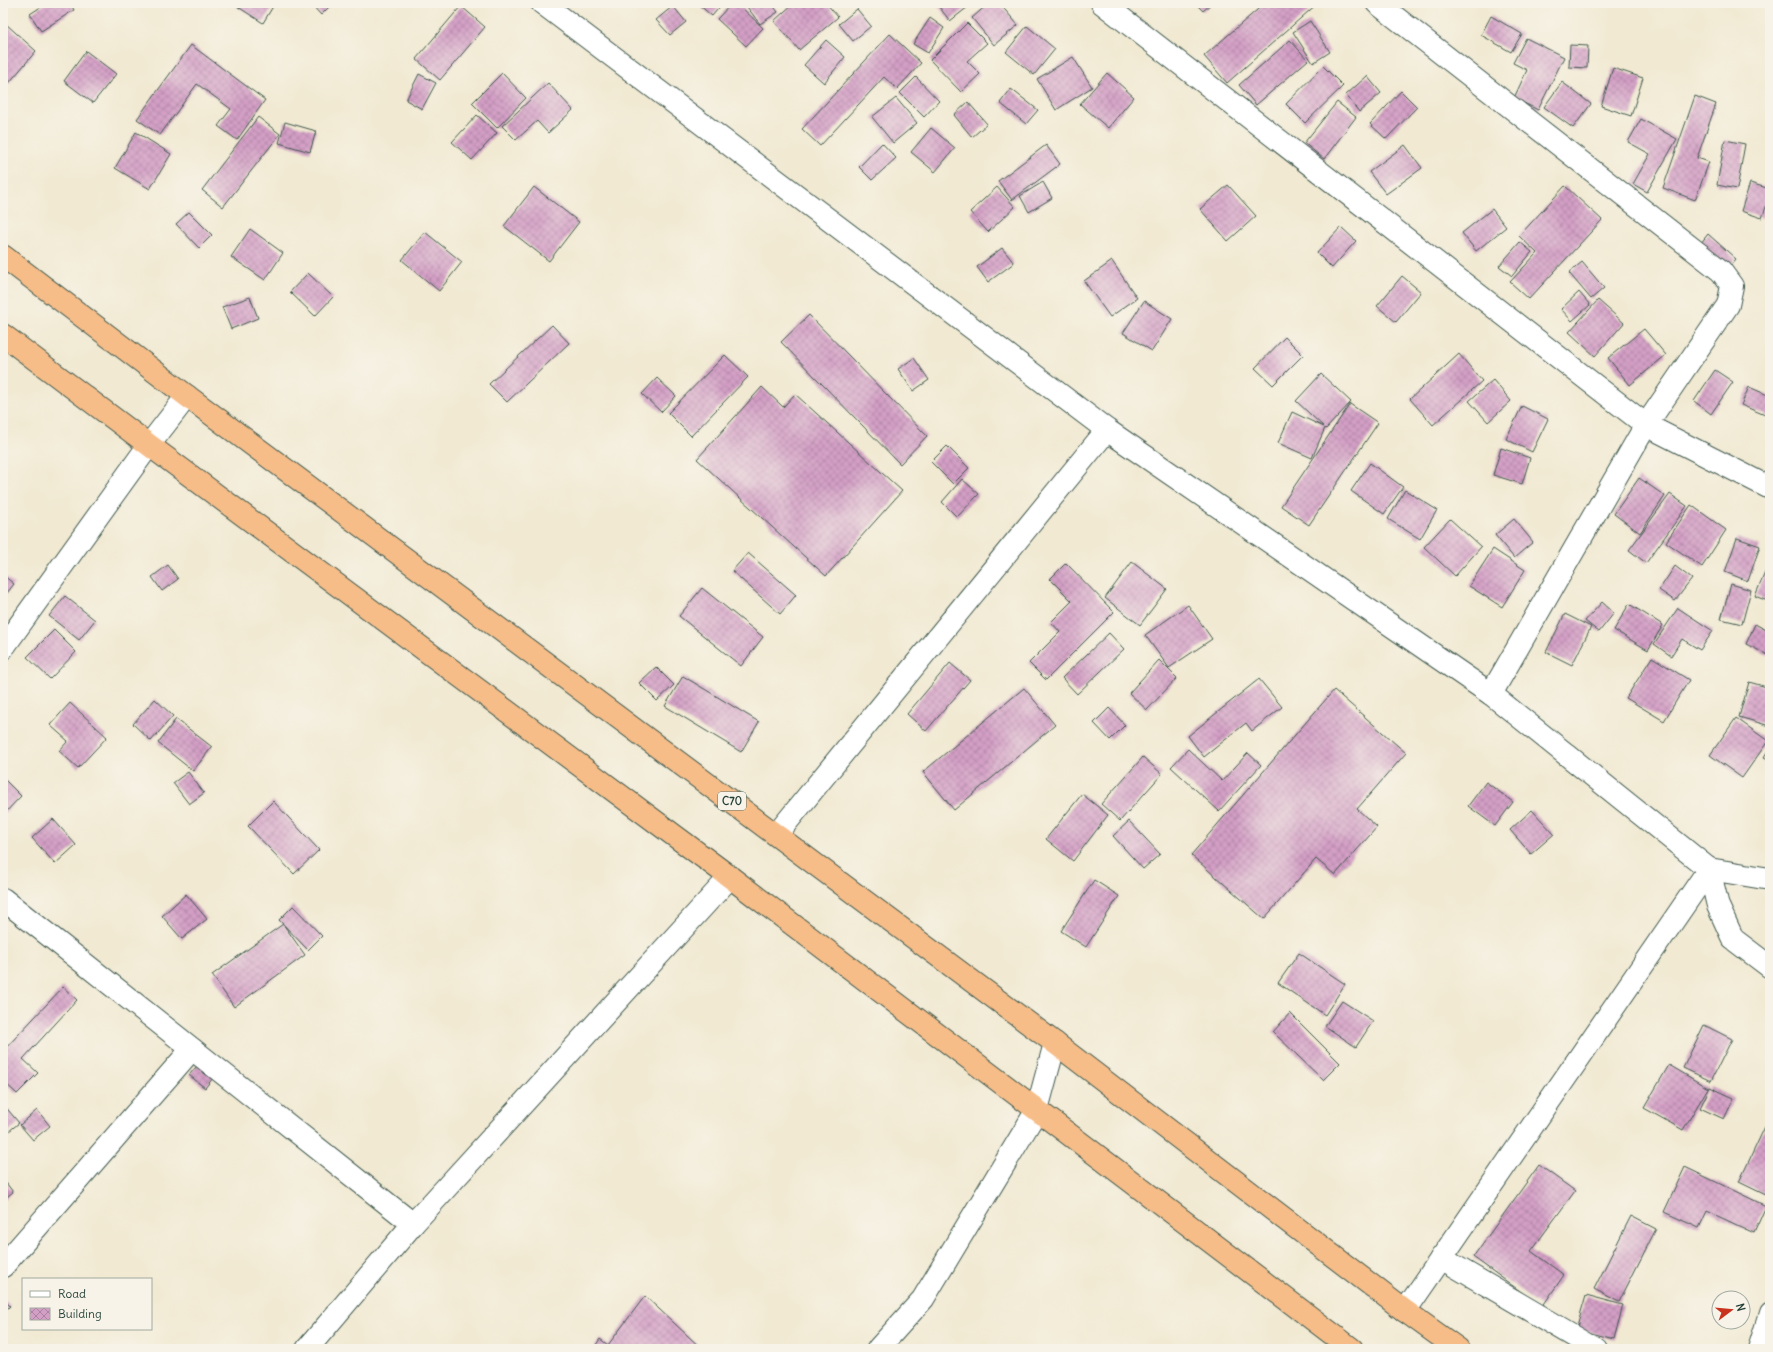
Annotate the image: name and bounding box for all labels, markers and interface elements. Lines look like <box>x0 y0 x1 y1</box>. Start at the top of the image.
road number: C70 <box>718 792 746 810</box>
legend <box>22 1278 152 1330</box>
text: Road <box>58 1286 86 1301</box>
north arrow <box>1711 1290 1751 1330</box>
text: N <box>1733 1302 1748 1313</box>
text: Building <box>58 1306 102 1321</box>

